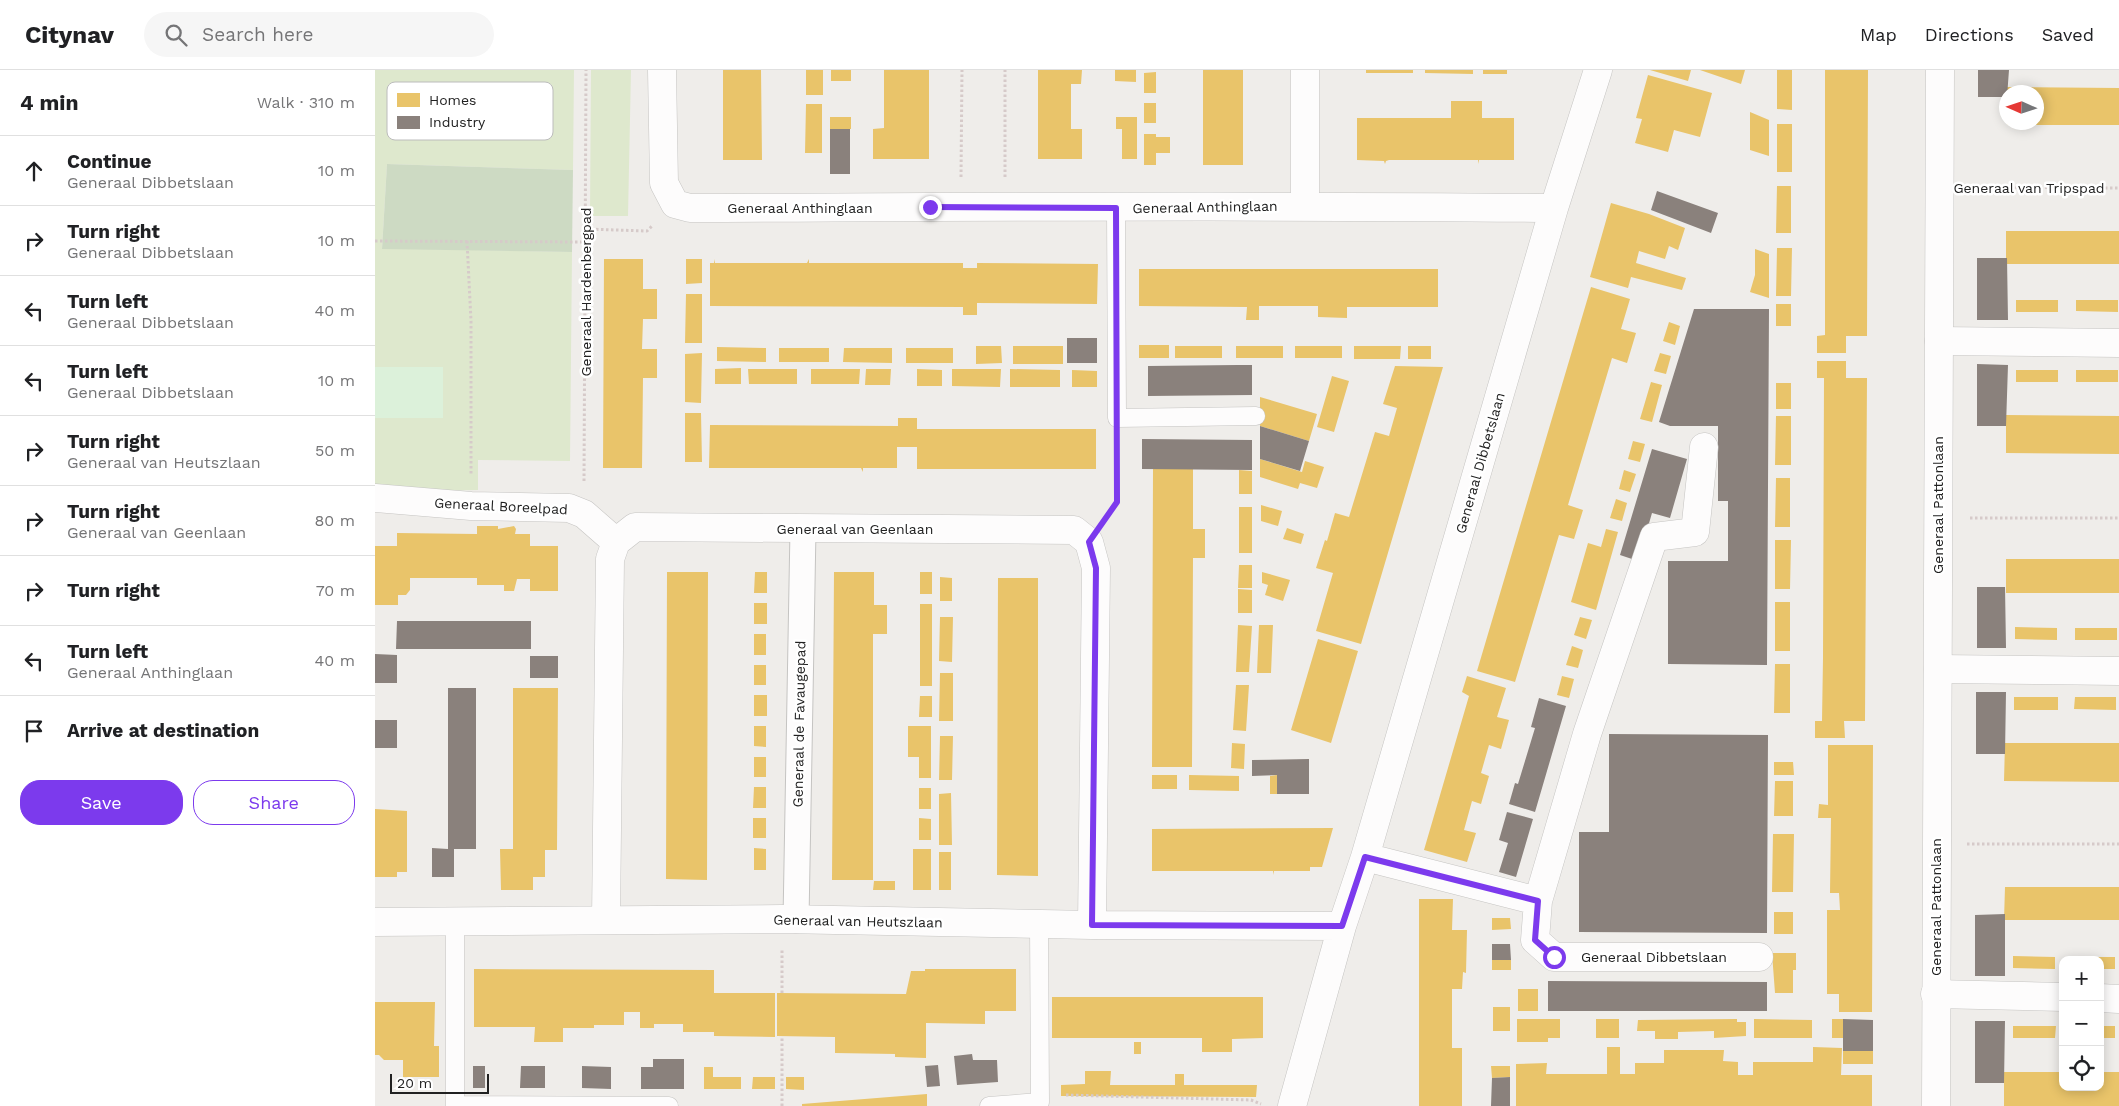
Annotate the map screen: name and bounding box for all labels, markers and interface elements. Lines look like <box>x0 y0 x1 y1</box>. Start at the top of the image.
search box <box>144 12 494 57</box>
text: Citynav <box>25 21 114 49</box>
icon: search <box>162 21 190 49</box>
text: Search here <box>202 23 313 46</box>
text: Map <box>1860 24 1897 45</box>
text: Directions <box>1925 24 2014 45</box>
text: Saved <box>2042 24 2094 45</box>
legend <box>387 82 553 140</box>
north arrow <box>1999 85 2044 130</box>
text: 4 min <box>20 90 78 115</box>
text: Homes <box>429 92 476 108</box>
text: Walk · 310 m <box>257 93 355 112</box>
text: Industry <box>429 114 486 130</box>
text: Continue <box>67 150 151 173</box>
icon: ahead <box>20 157 48 185</box>
text: 10 m <box>318 161 355 180</box>
text: Generaal Dibbetslaan <box>67 173 234 192</box>
street label: Generaal van Tripspad <box>1953 180 2105 196</box>
route end <box>919 196 942 219</box>
street label: Generaal Anthinglaan <box>1132 198 1278 216</box>
street label: Generaal Anthinglaan <box>727 200 873 216</box>
street label: Generaal Hardenbergpad <box>578 207 594 377</box>
text: Turn right <box>67 220 160 243</box>
icon: right <box>20 227 48 255</box>
text: 10 m <box>318 231 355 250</box>
text: Generaal Dibbetslaan <box>67 243 234 262</box>
text: Turn left <box>67 290 148 313</box>
icon: left <box>20 297 48 325</box>
text: 40 m <box>315 301 355 320</box>
text: Generaal Dibbetslaan <box>67 313 234 332</box>
text: Turn left <box>67 360 148 383</box>
icon: left <box>20 367 48 395</box>
text: 10 m <box>318 371 355 390</box>
text: Generaal Dibbetslaan <box>67 383 234 402</box>
street label: Generaal Dibbetslaan <box>1452 391 1508 535</box>
text: Turn right <box>67 430 160 453</box>
street label: Generaal Pattonlaan <box>1930 436 1946 574</box>
icon: right <box>20 437 48 465</box>
text: 50 m <box>315 441 355 460</box>
text: Generaal van Heutszlaan <box>67 453 261 472</box>
street label: Generaal Boreelpad <box>434 495 568 517</box>
text: Turn right <box>67 500 160 523</box>
icon: right <box>20 507 48 535</box>
text: 80 m <box>314 511 355 530</box>
street label: Generaal van Geenlaan <box>777 521 933 537</box>
text: Generaal van Geenlaan <box>67 523 246 542</box>
icon: right <box>20 577 48 605</box>
text: Turn right <box>67 579 160 602</box>
text: 70 m <box>316 581 355 600</box>
text: Turn left <box>67 640 148 663</box>
street label: Generaal de Favaugepad <box>790 641 808 807</box>
icon: left <box>20 647 48 675</box>
text: 40 m <box>315 651 355 670</box>
text: Generaal Anthinglaan <box>67 663 233 682</box>
icon: arrive <box>20 717 48 745</box>
text: Arrive at destination <box>67 719 259 742</box>
button: Save <box>20 780 183 825</box>
button: Share <box>193 780 355 825</box>
street label: Generaal Pattonlaan <box>1928 838 1944 976</box>
street label: Generaal van Heutszlaan <box>773 912 943 930</box>
route start <box>1543 946 1566 969</box>
street label: Generaal Dibbetslaan <box>1581 949 1727 965</box>
map controls <box>2059 956 2104 1091</box>
button: + <box>2059 956 2104 1001</box>
button: − <box>2059 1001 2104 1046</box>
button: locate <box>2059 1046 2104 1091</box>
scale bar <box>390 1071 489 1094</box>
text: 20 m <box>397 1075 432 1091</box>

